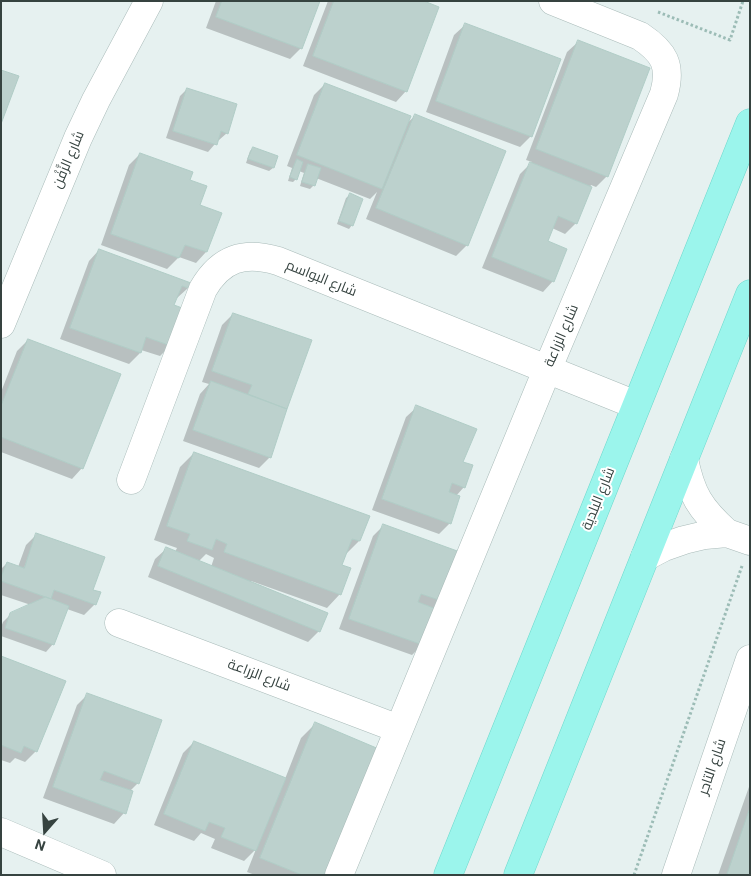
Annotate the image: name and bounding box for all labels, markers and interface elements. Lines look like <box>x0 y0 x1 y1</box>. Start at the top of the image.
street label: شارع الزَّفْن <box>49 129 89 191</box>
street label: شارع البواسم <box>283 257 359 301</box>
street label: شارع الزراعة <box>541 302 583 370</box>
street label: شارع البلدية <box>579 465 619 533</box>
street label: شارع الزراعة <box>225 656 293 696</box>
street label: شارع التاجر <box>696 737 730 797</box>
north arrow <box>20 806 70 856</box>
text: N <box>33 836 47 854</box>

